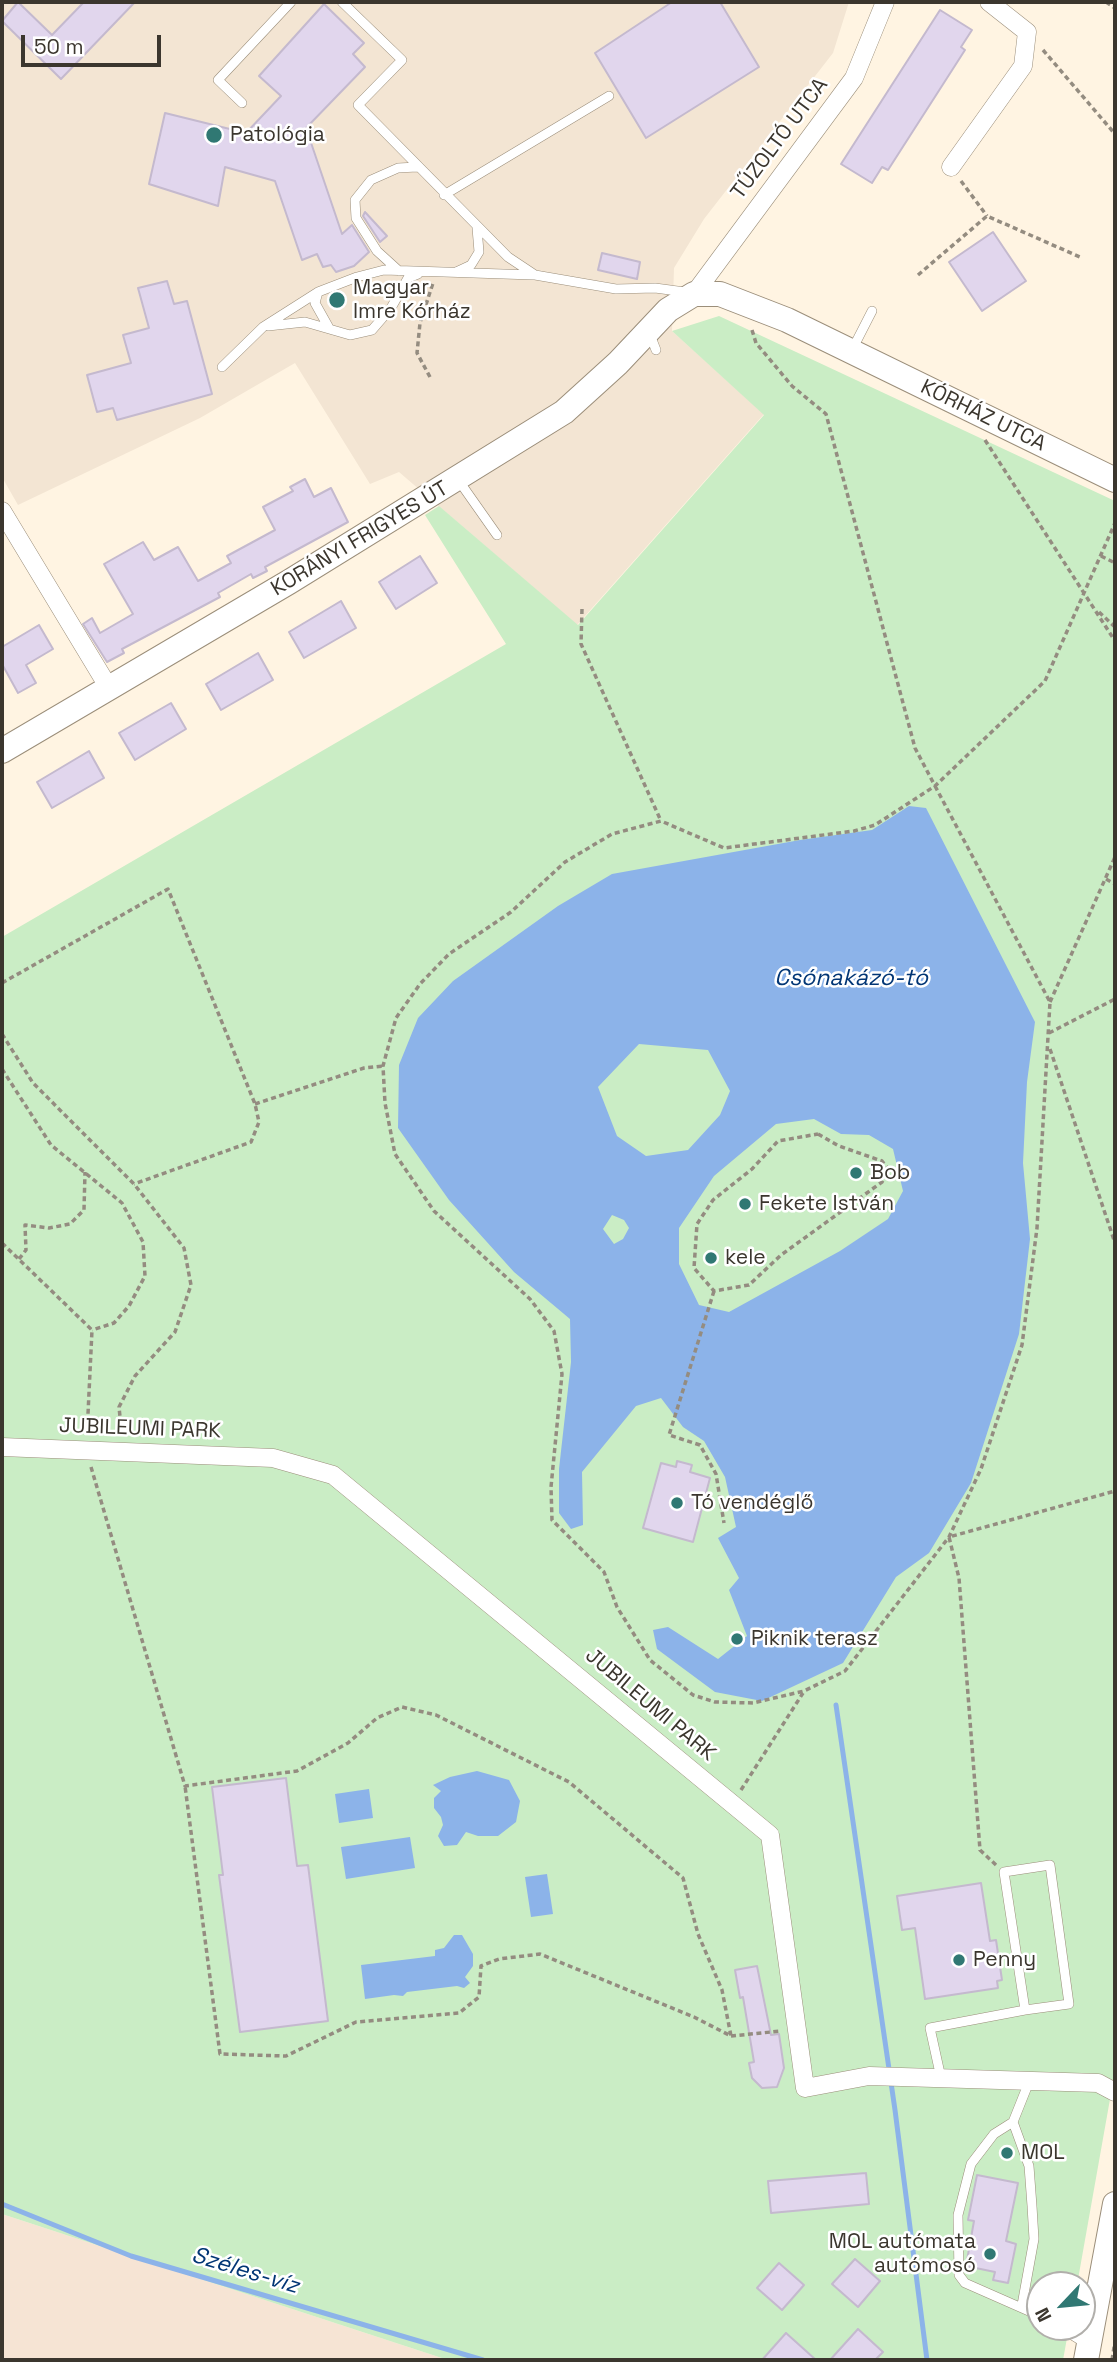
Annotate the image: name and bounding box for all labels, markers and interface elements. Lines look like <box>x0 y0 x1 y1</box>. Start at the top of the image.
scale bar <box>24 21 164 65</box>
text: 50 m <box>34 33 84 60</box>
street label: TŰZOLTÓ UTCA <box>726 73 834 205</box>
place label: Patológia <box>230 122 325 148</box>
marker: Patológia <box>204 125 224 145</box>
place label: Magyar Imre Kórház <box>353 275 471 325</box>
marker: Magyar Imre Kórház <box>327 290 347 310</box>
street label: KÓRHÁZ UTCA <box>916 375 1050 457</box>
street label: KORÁNYI FRIGYES ÚT <box>267 476 453 602</box>
water label: Csónakázó-tó <box>774 965 928 993</box>
place label: Bob <box>870 1160 910 1186</box>
marker: Bob <box>848 1165 864 1181</box>
place label: Fekete István <box>759 1191 894 1217</box>
marker: Fekete István <box>737 1196 753 1212</box>
place label: kele <box>725 1245 766 1271</box>
marker: kele <box>703 1250 719 1266</box>
street label: JUBILEUMI PARK <box>59 1414 221 1444</box>
place label: Tó vendéglő <box>691 1490 813 1516</box>
marker: Tó vendéglő <box>669 1495 685 1511</box>
place label: Piknik terasz <box>751 1626 878 1652</box>
marker: Piknik terasz <box>729 1631 745 1647</box>
street label: JUBILEUMI PARK <box>580 1643 720 1767</box>
place label: Penny <box>973 1947 1036 1973</box>
marker: Penny <box>951 1952 967 1968</box>
place label: MOL <box>1021 2140 1065 2166</box>
marker: MOL <box>999 2145 1015 2161</box>
place label: MOL autómata autómosó <box>829 2229 976 2279</box>
water label: Széles-víz <box>188 2242 302 2300</box>
marker: MOL autómata autómosó <box>982 2246 998 2262</box>
north arrow <box>1026 2271 1096 2341</box>
text: N <box>1029 2303 1058 2326</box>

